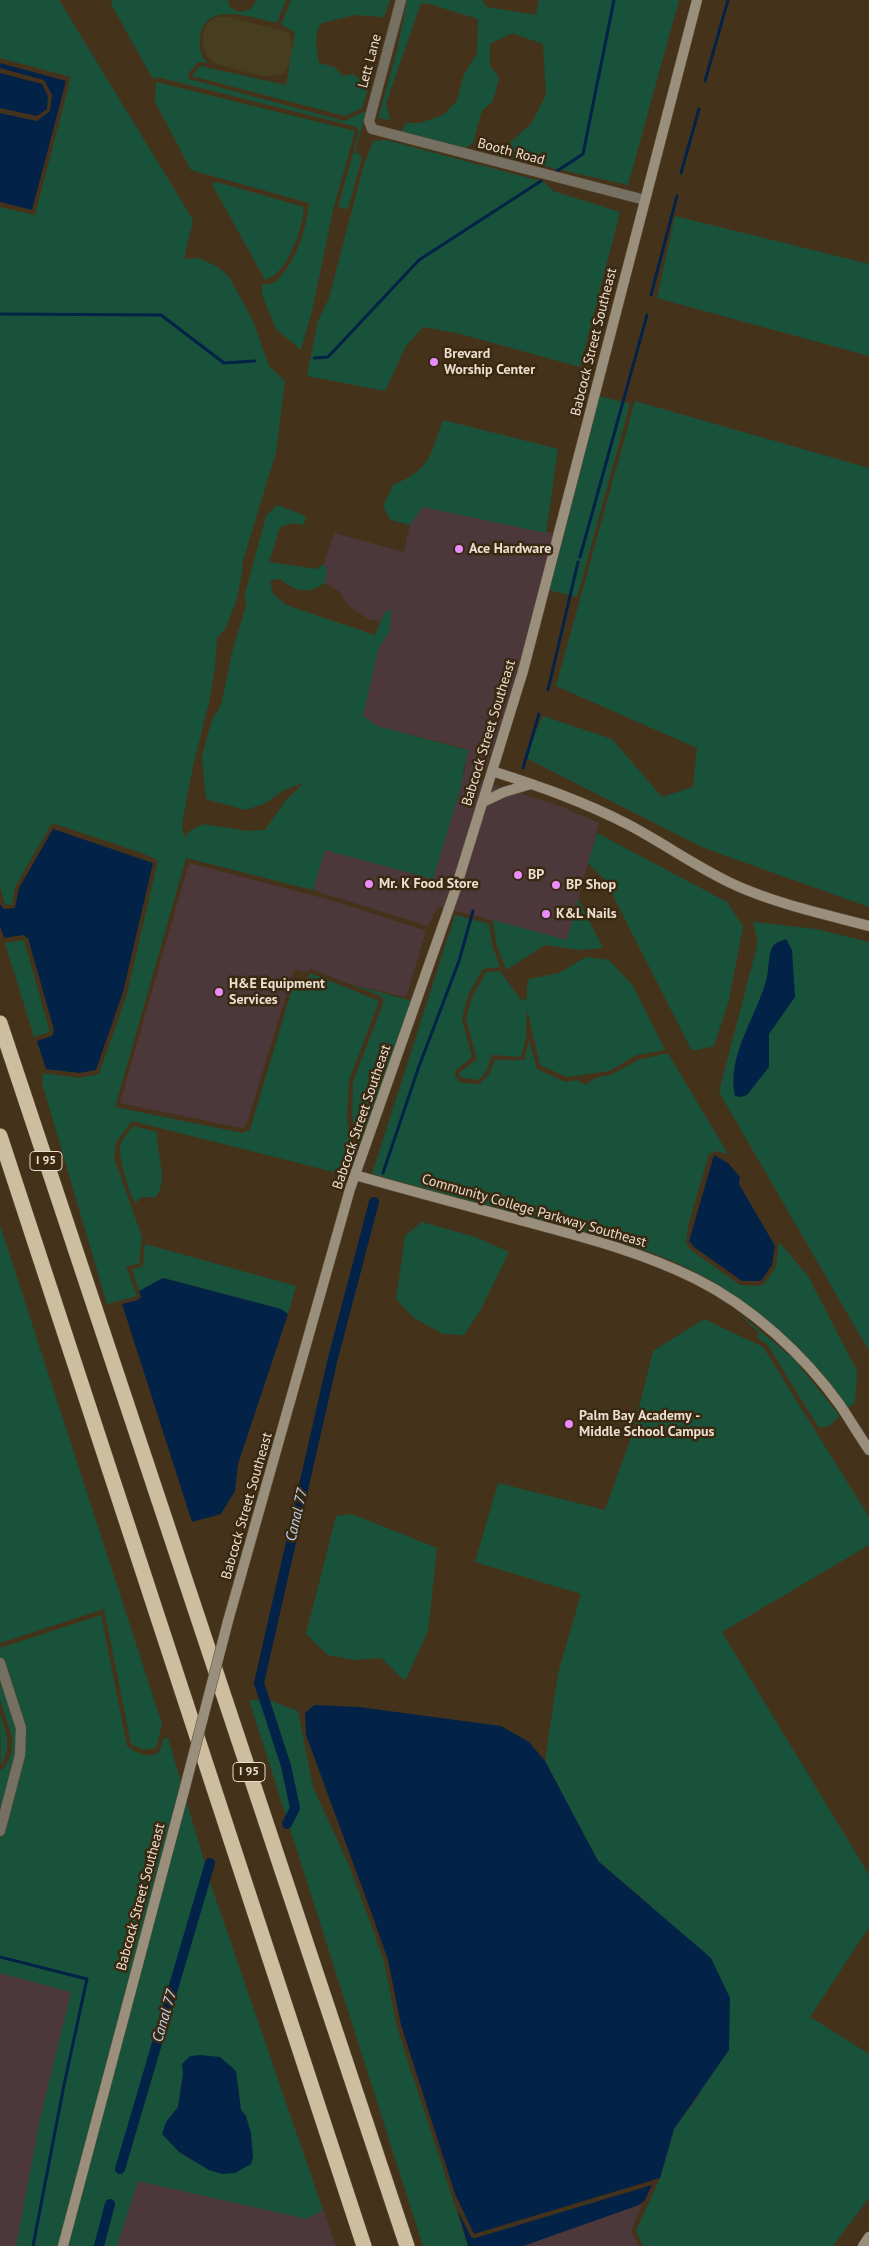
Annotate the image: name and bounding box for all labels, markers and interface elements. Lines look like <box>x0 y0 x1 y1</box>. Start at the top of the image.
street label: Lett Lane <box>355 32 385 90</box>
street label: Booth Road <box>476 135 546 169</box>
street label: Babcock Street Southeast <box>567 266 621 418</box>
place label: Brevard Worship Center <box>444 346 535 378</box>
marker: Brevard Worship Center <box>428 356 440 368</box>
place label: Ace Hardware <box>469 541 551 557</box>
marker: Ace Hardware <box>453 543 465 555</box>
street label: Babcock Street Southeast <box>459 658 519 808</box>
place label: BP <box>528 867 544 883</box>
marker: BP <box>512 869 524 881</box>
place label: Mr. K Food Store <box>379 876 478 892</box>
place label: BP Shop <box>566 877 616 893</box>
marker: Mr. K Food Store <box>363 878 375 890</box>
marker: BP Shop <box>550 879 562 891</box>
place label: K&L Nails <box>556 906 617 922</box>
marker: K&L Nails <box>540 908 552 920</box>
place label: H&E Equipment Services <box>229 976 325 1009</box>
marker: H&E Equipment Services <box>213 986 225 998</box>
street label: Babcock Street Southeast <box>329 1042 395 1192</box>
road number: I 95 <box>30 1152 62 1170</box>
street label: Community College Parkway Southeast <box>420 1171 648 1251</box>
place label: Palm Bay Academy - Middle School Campus <box>579 1408 715 1440</box>
marker: Palm Bay Academy - Middle School Campus <box>563 1418 575 1430</box>
street label: Babcock Street Southeast <box>218 1431 276 1581</box>
water label: Canal 77 <box>282 1487 312 1543</box>
road number: I 95 <box>233 1762 265 1781</box>
street label: Babcock Street Southeast <box>113 1821 169 1973</box>
water label: Canal 77 <box>149 1988 181 2044</box>

